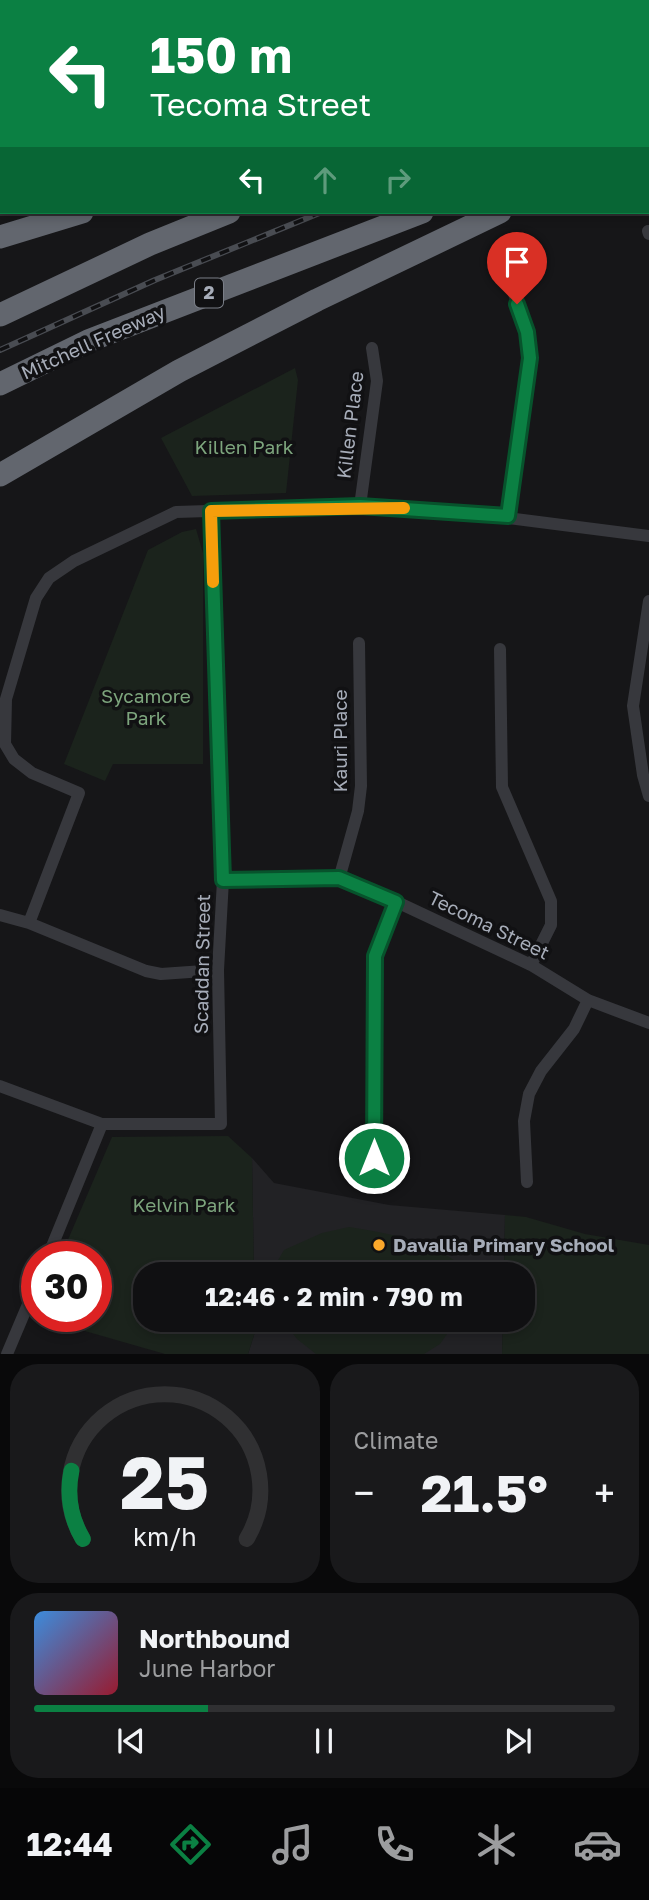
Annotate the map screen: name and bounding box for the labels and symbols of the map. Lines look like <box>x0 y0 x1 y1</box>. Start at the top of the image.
pin <box>487 232 547 304</box>
road number: 2 <box>195 278 223 307</box>
street label: Mitchell Freeway <box>17 299 169 384</box>
street label: Killen Place <box>331 370 368 480</box>
park label: Killen Park <box>195 435 294 458</box>
park label: Sycamore Park <box>101 684 191 729</box>
street label: Kauri Place <box>328 689 351 793</box>
street label: Tecoma Street <box>425 885 553 964</box>
street label: Scaddan Street <box>189 894 214 1034</box>
position arrow <box>337 1121 411 1195</box>
park label: Kelvin Park <box>133 1193 236 1216</box>
place label: Davallia Primary School <box>393 1233 614 1256</box>
marker: Davallia Primary School <box>371 1237 387 1253</box>
speed limit sign: 30 <box>21 1241 112 1332</box>

